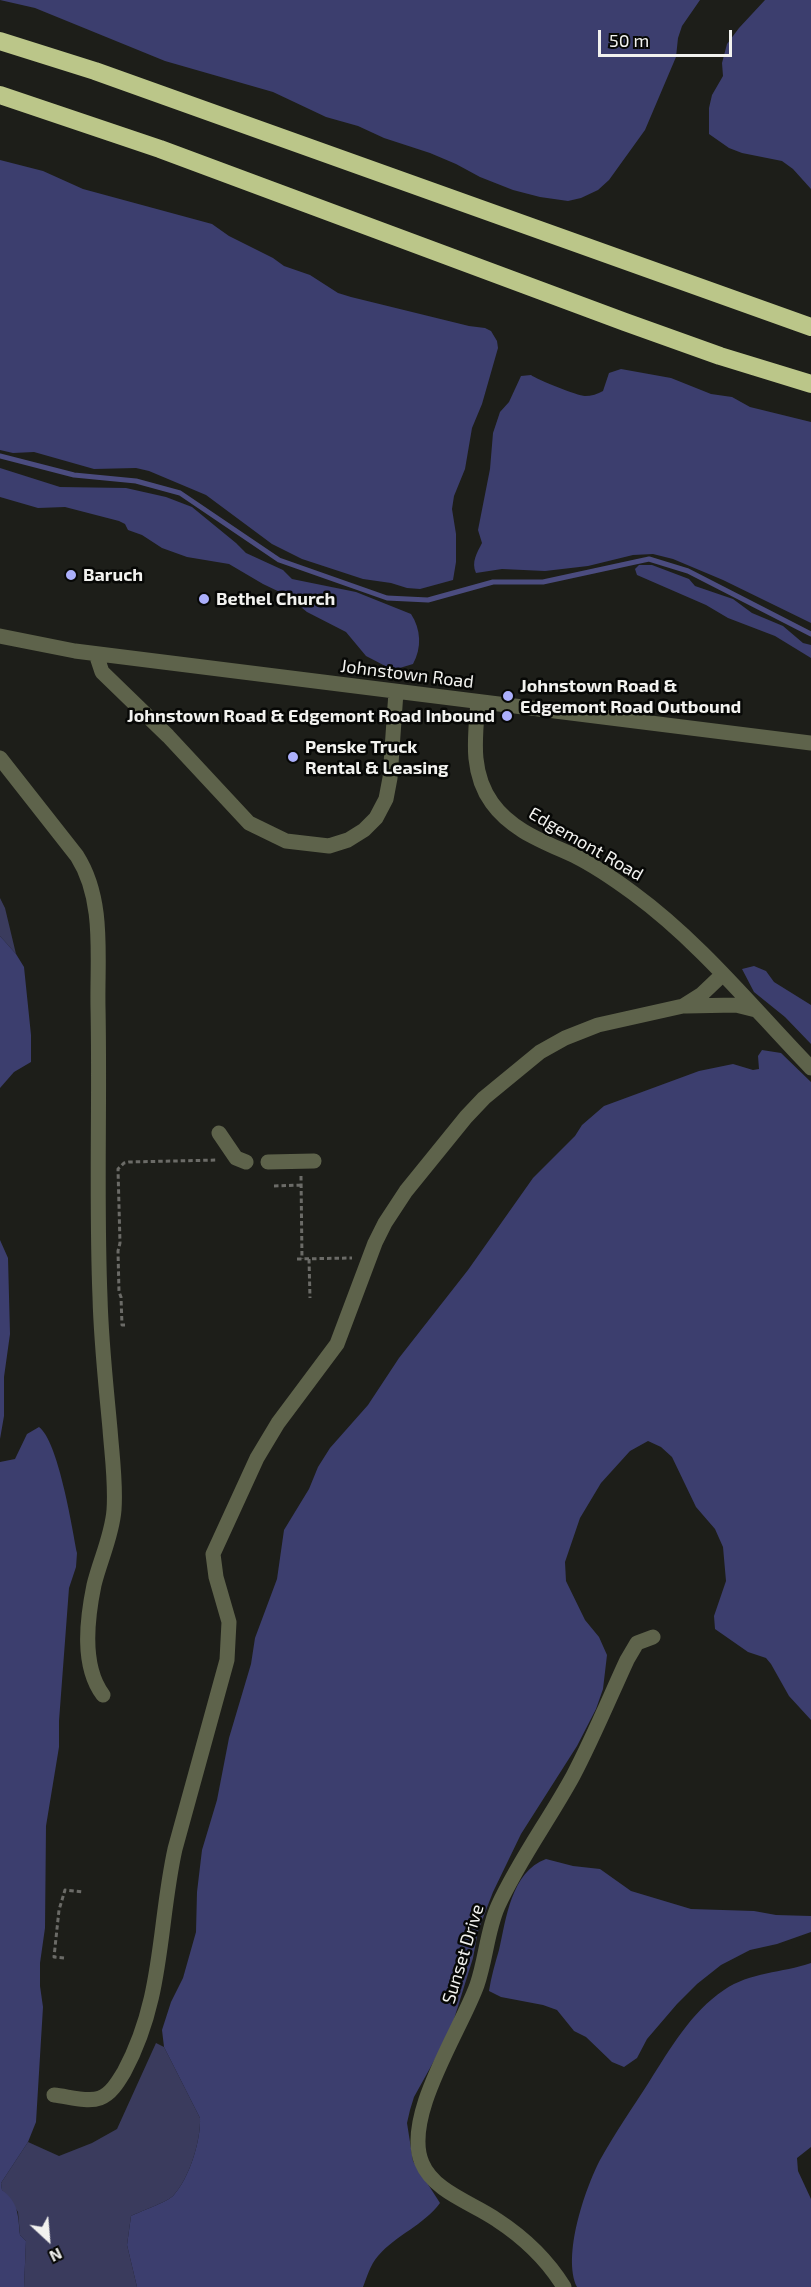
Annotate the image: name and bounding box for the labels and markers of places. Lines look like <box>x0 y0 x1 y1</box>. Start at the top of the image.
place label: Baruch <box>83 564 143 586</box>
marker: Baruch <box>64 568 78 582</box>
place label: Bethel Church <box>216 588 335 610</box>
marker: Bethel Church <box>197 592 211 606</box>
place label: Johnstown Road & Edgemont Road Outbound <box>520 675 741 718</box>
marker: Johnstown Road & Edgemont Road Outbound <box>501 689 515 703</box>
place label: Johnstown Road & Edgemont Road Inbound <box>127 705 495 727</box>
marker: Johnstown Road & Edgemont Road Inbound <box>500 709 514 723</box>
place label: Penske Truck Rental & Leasing <box>305 736 448 778</box>
marker: Penske Truck Rental & Leasing <box>286 750 300 764</box>

